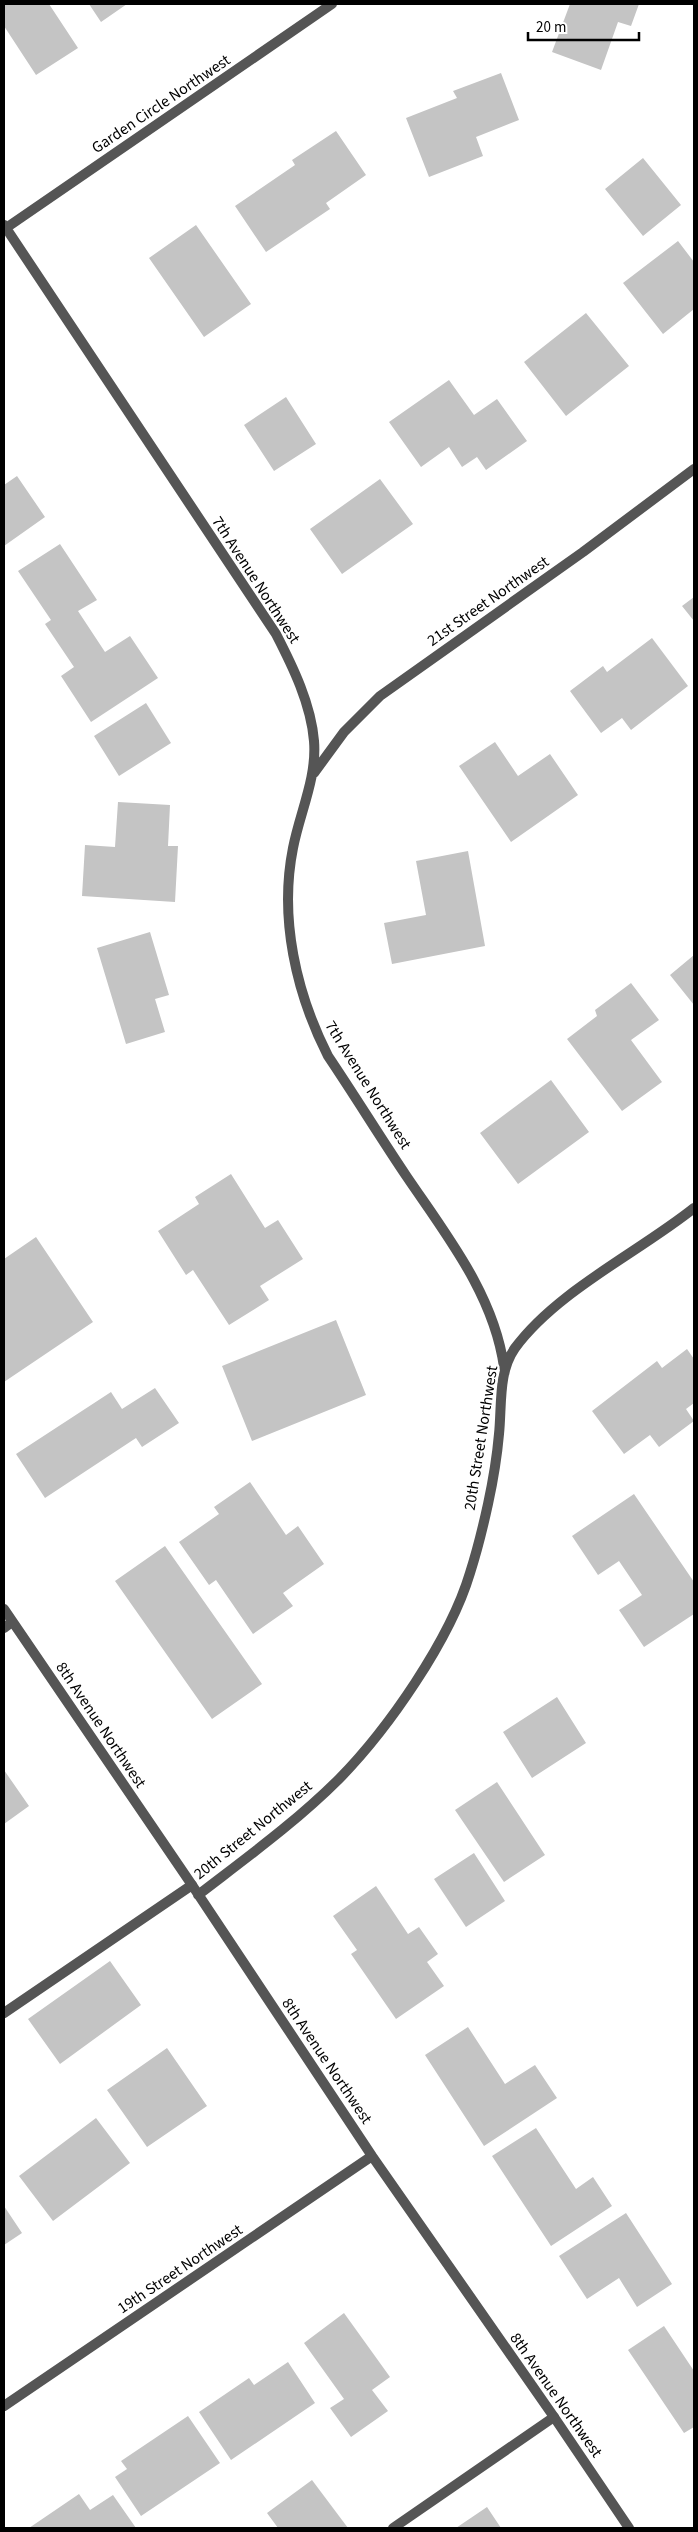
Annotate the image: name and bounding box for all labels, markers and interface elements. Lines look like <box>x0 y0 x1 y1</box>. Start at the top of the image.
scale bar <box>528 10 639 42</box>
text: 20 m <box>536 17 566 38</box>
street label: Garden Circle Northwest <box>87 49 235 159</box>
street label: 7th Avenue Northwest <box>207 512 306 648</box>
street label: 21st Street Northwest <box>423 550 554 651</box>
street label: 7th Avenue Northwest <box>320 1017 417 1154</box>
street label: 20th Street Northwest <box>459 1363 503 1512</box>
street label: 8th Avenue Northwest <box>51 1658 152 1793</box>
street label: 20th Street Northwest <box>189 1775 317 1885</box>
street label: 8th Avenue Northwest <box>277 1994 378 2129</box>
street label: 19th Street Northwest <box>113 2219 247 2319</box>
street label: 8th Avenue Northwest <box>505 2328 608 2462</box>

